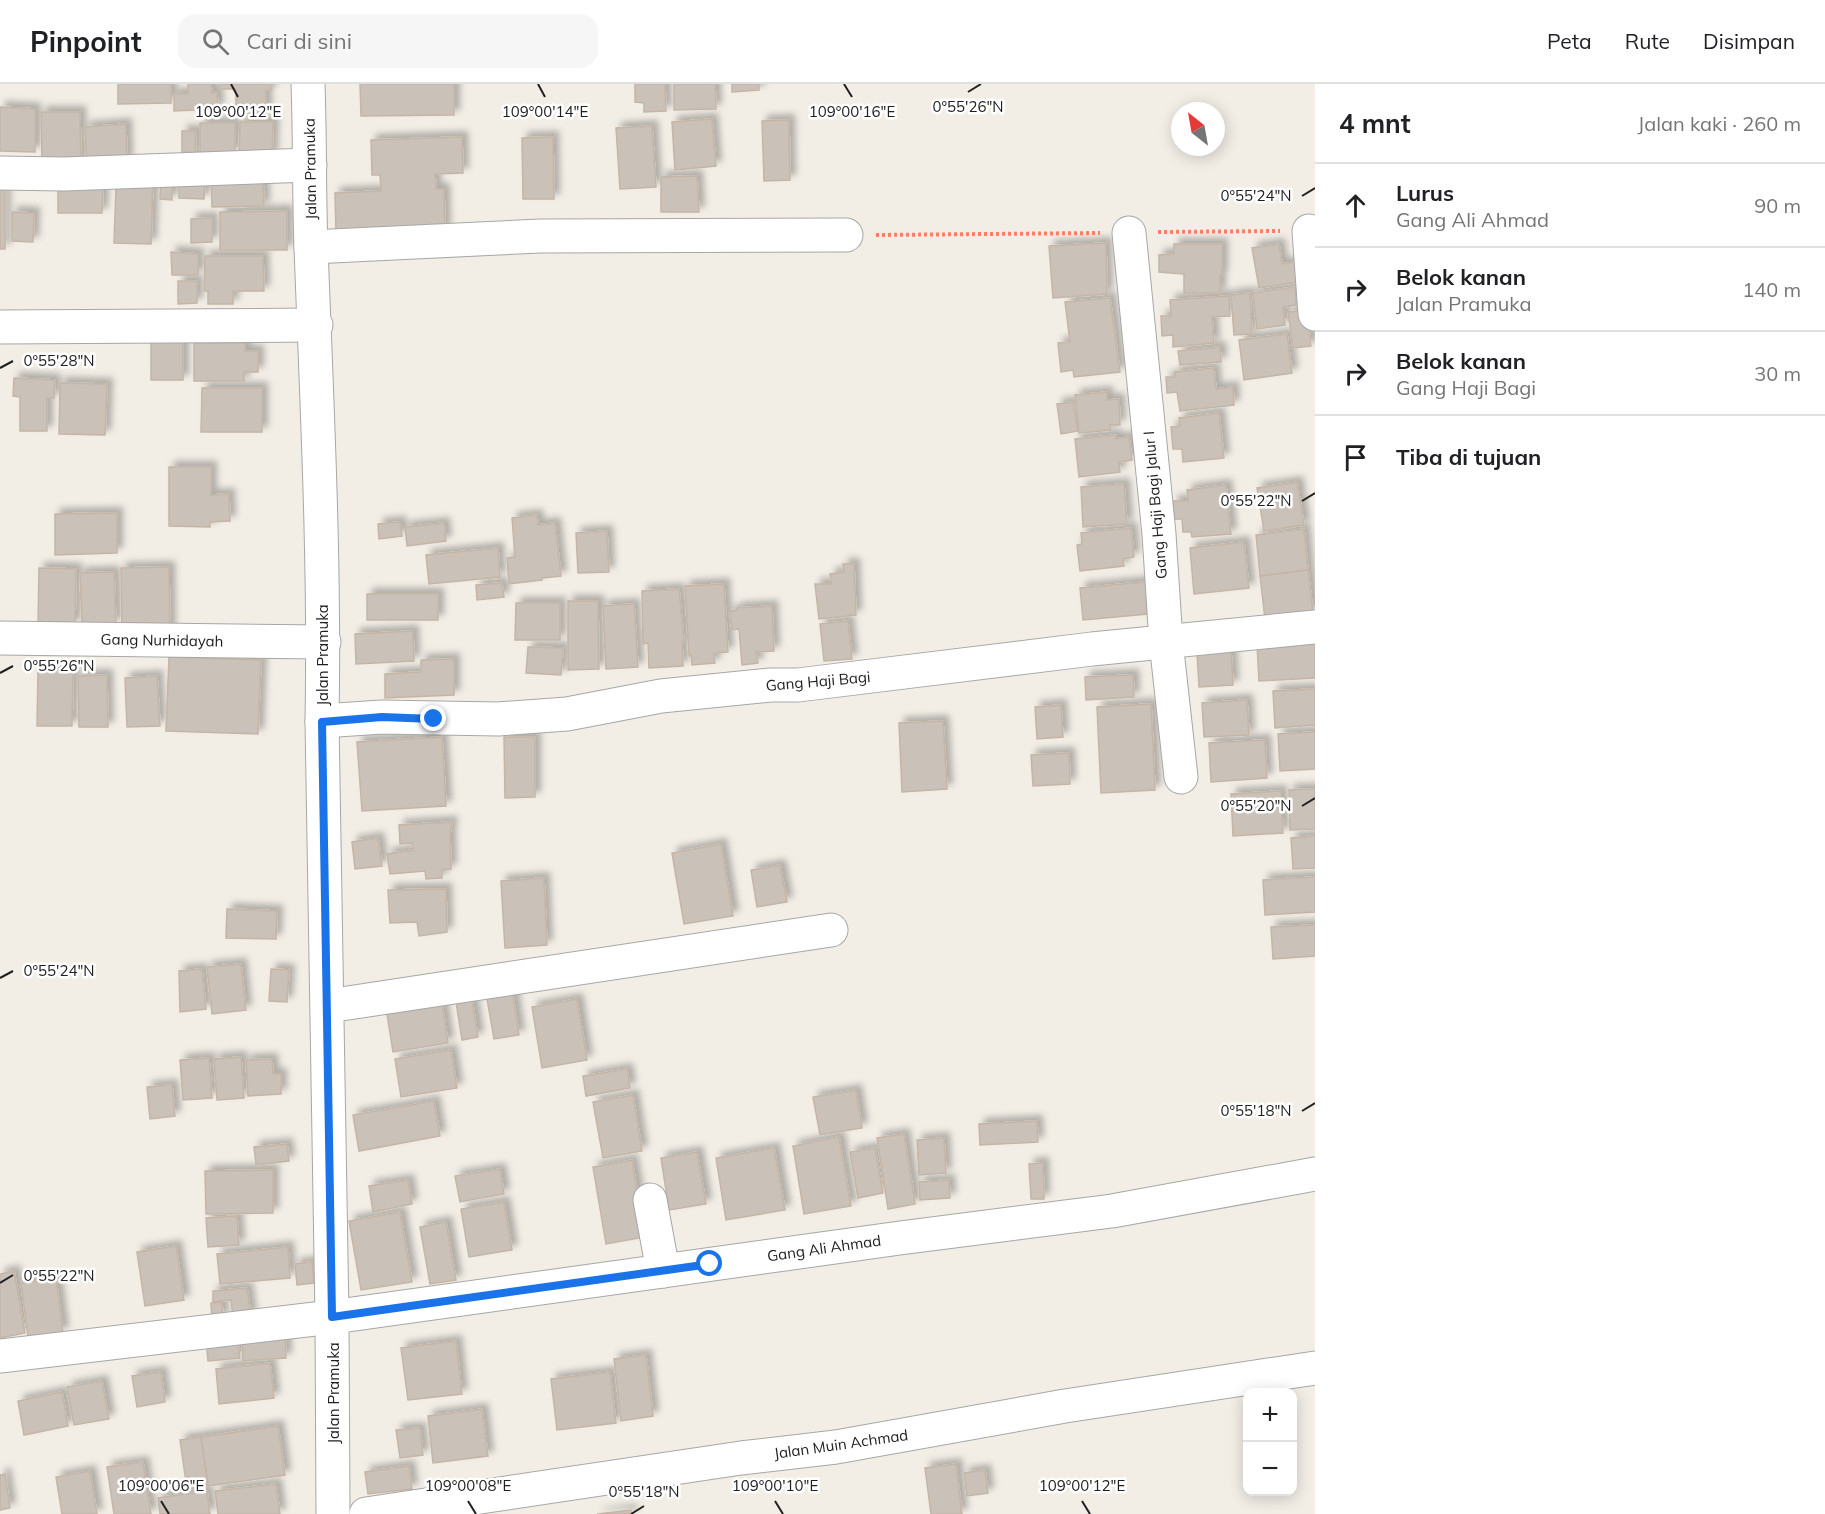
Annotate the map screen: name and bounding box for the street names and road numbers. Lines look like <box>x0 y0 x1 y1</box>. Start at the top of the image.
street label: Jalan Pramuka <box>300 118 320 220</box>
street label: Gang Haji Bagi Jalur I <box>1139 430 1171 580</box>
street label: Jalan Pramuka <box>313 604 332 706</box>
street label: Gang Nurhidayah <box>100 629 224 651</box>
street label: Gang Haji Bagi <box>765 667 871 695</box>
street label: Gang Ali Ahmad <box>766 1231 882 1265</box>
street label: Jalan Pramuka <box>324 1342 343 1444</box>
street label: Jalan Muin Achmad <box>773 1425 909 1463</box>

